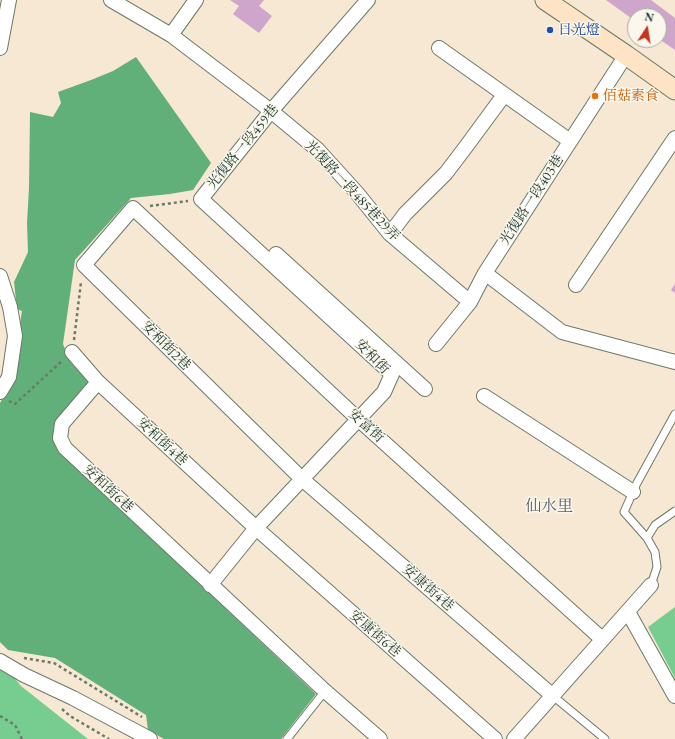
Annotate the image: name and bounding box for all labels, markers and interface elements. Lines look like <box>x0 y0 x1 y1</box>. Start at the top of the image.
north arrow <box>627 8 667 48</box>
text: N <box>643 9 655 25</box>
place label: 日光燈 <box>558 22 600 38</box>
marker: 日光燈 <box>545 25 555 35</box>
place label: 佰菇素食 <box>603 88 659 104</box>
marker: 佰菇素食 <box>590 91 600 101</box>
street label: 光復路一段459巷 <box>204 101 282 193</box>
street label: 光復路一段485巷29弄 <box>301 137 403 245</box>
street label: 光復路一段403巷 <box>497 152 567 248</box>
street label: 安和街2巷 <box>138 318 194 374</box>
street label: 安和街 <box>351 336 393 378</box>
street label: 安富街 <box>345 406 387 446</box>
street label: 安和街4巷 <box>133 414 191 470</box>
street label: 安和街6巷 <box>79 461 137 517</box>
district label: 仙水里 <box>525 497 573 517</box>
street label: 安康街4巷 <box>399 561 457 615</box>
street label: 安康街6巷 <box>346 607 404 661</box>

